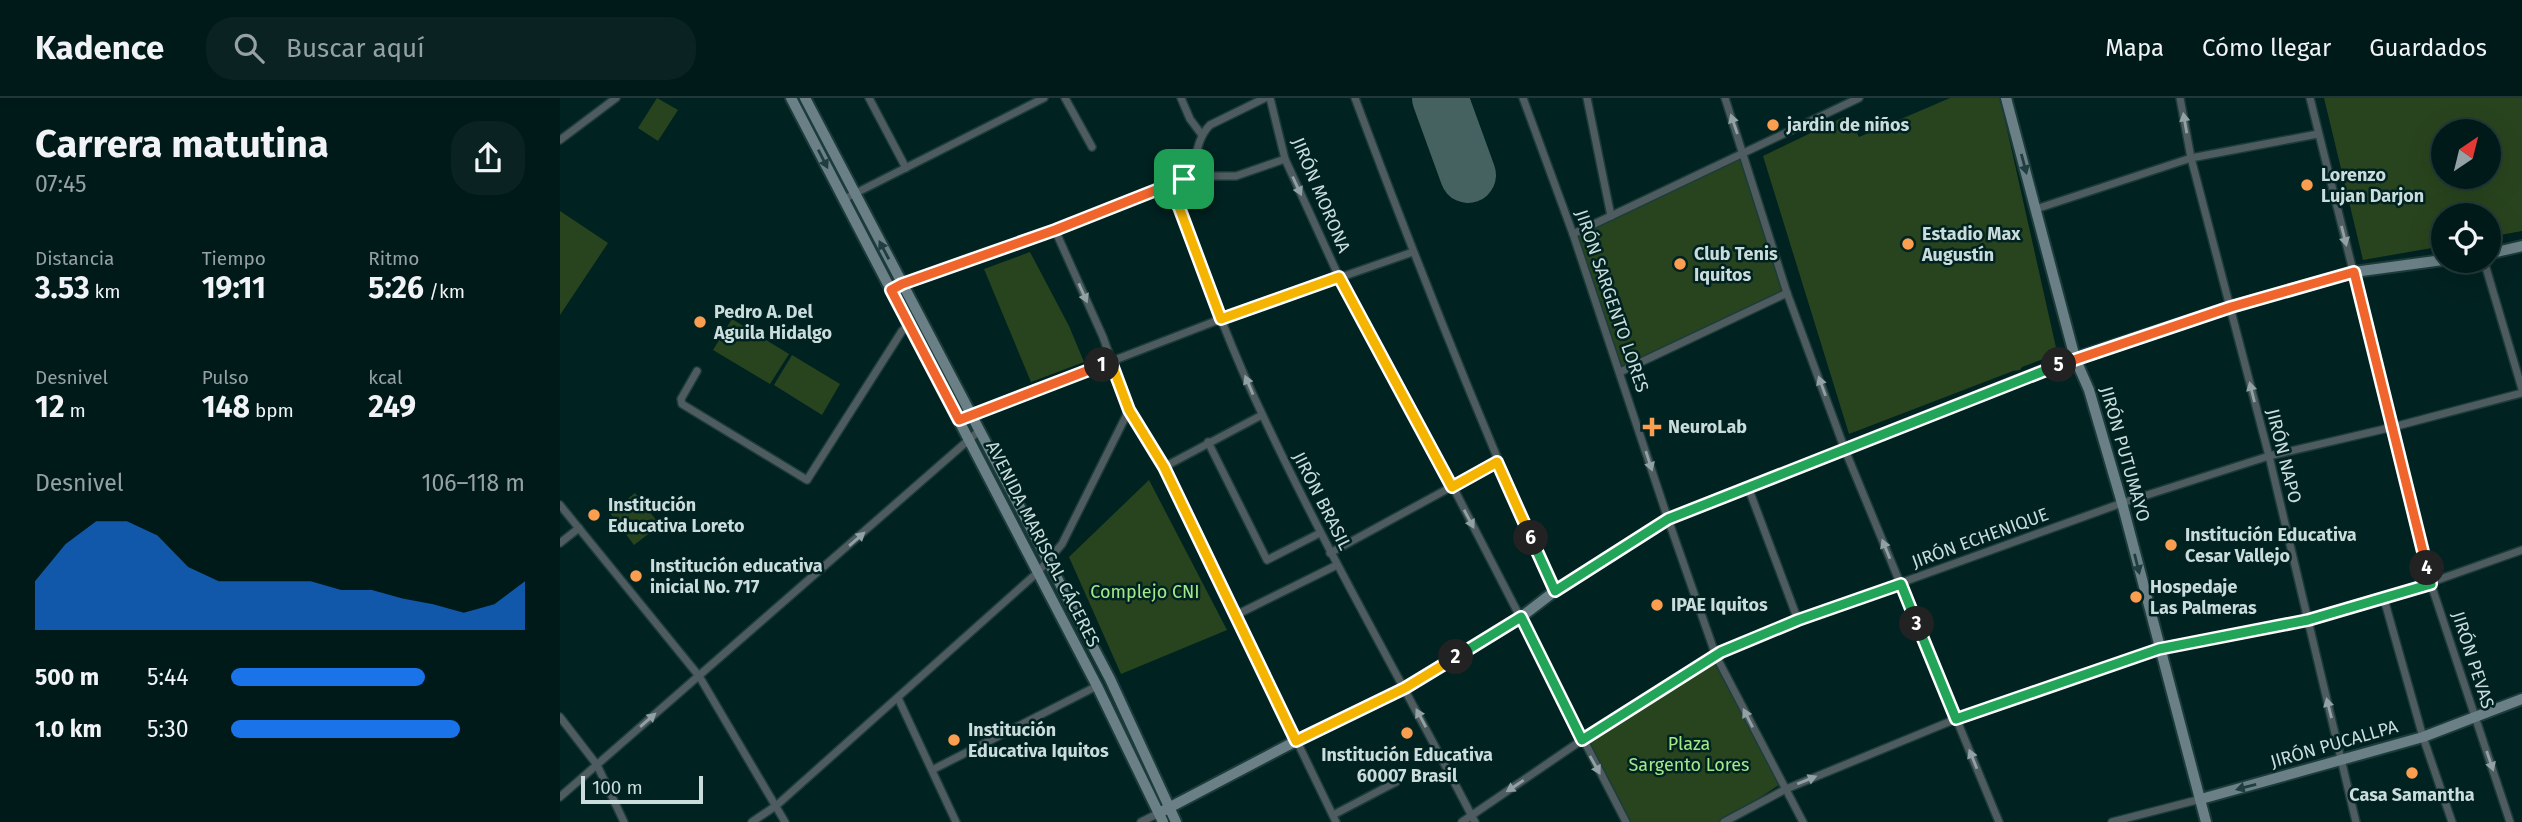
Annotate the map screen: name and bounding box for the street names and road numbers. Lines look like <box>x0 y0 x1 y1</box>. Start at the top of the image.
street label: JIRÓN MORONA <box>1287 134 1355 257</box>
street label: JIRÓN SARGENTO LORES <box>1570 207 1654 395</box>
street label: JIRÓN PUTUMAYO <box>2095 384 2155 524</box>
street label: JIRÓN NAPO <box>2262 406 2306 506</box>
street label: AVENIDA MARISCAL CÁCERES <box>981 437 1106 651</box>
street label: JIRÓN BRASIL <box>1288 448 1356 554</box>
street label: JIRÓN ECHENIQUE <box>1909 503 2051 573</box>
street label: JIRÓN PEVAS <box>2447 609 2499 712</box>
street label: JIRÓN PUCALLPA <box>2268 715 2401 773</box>

